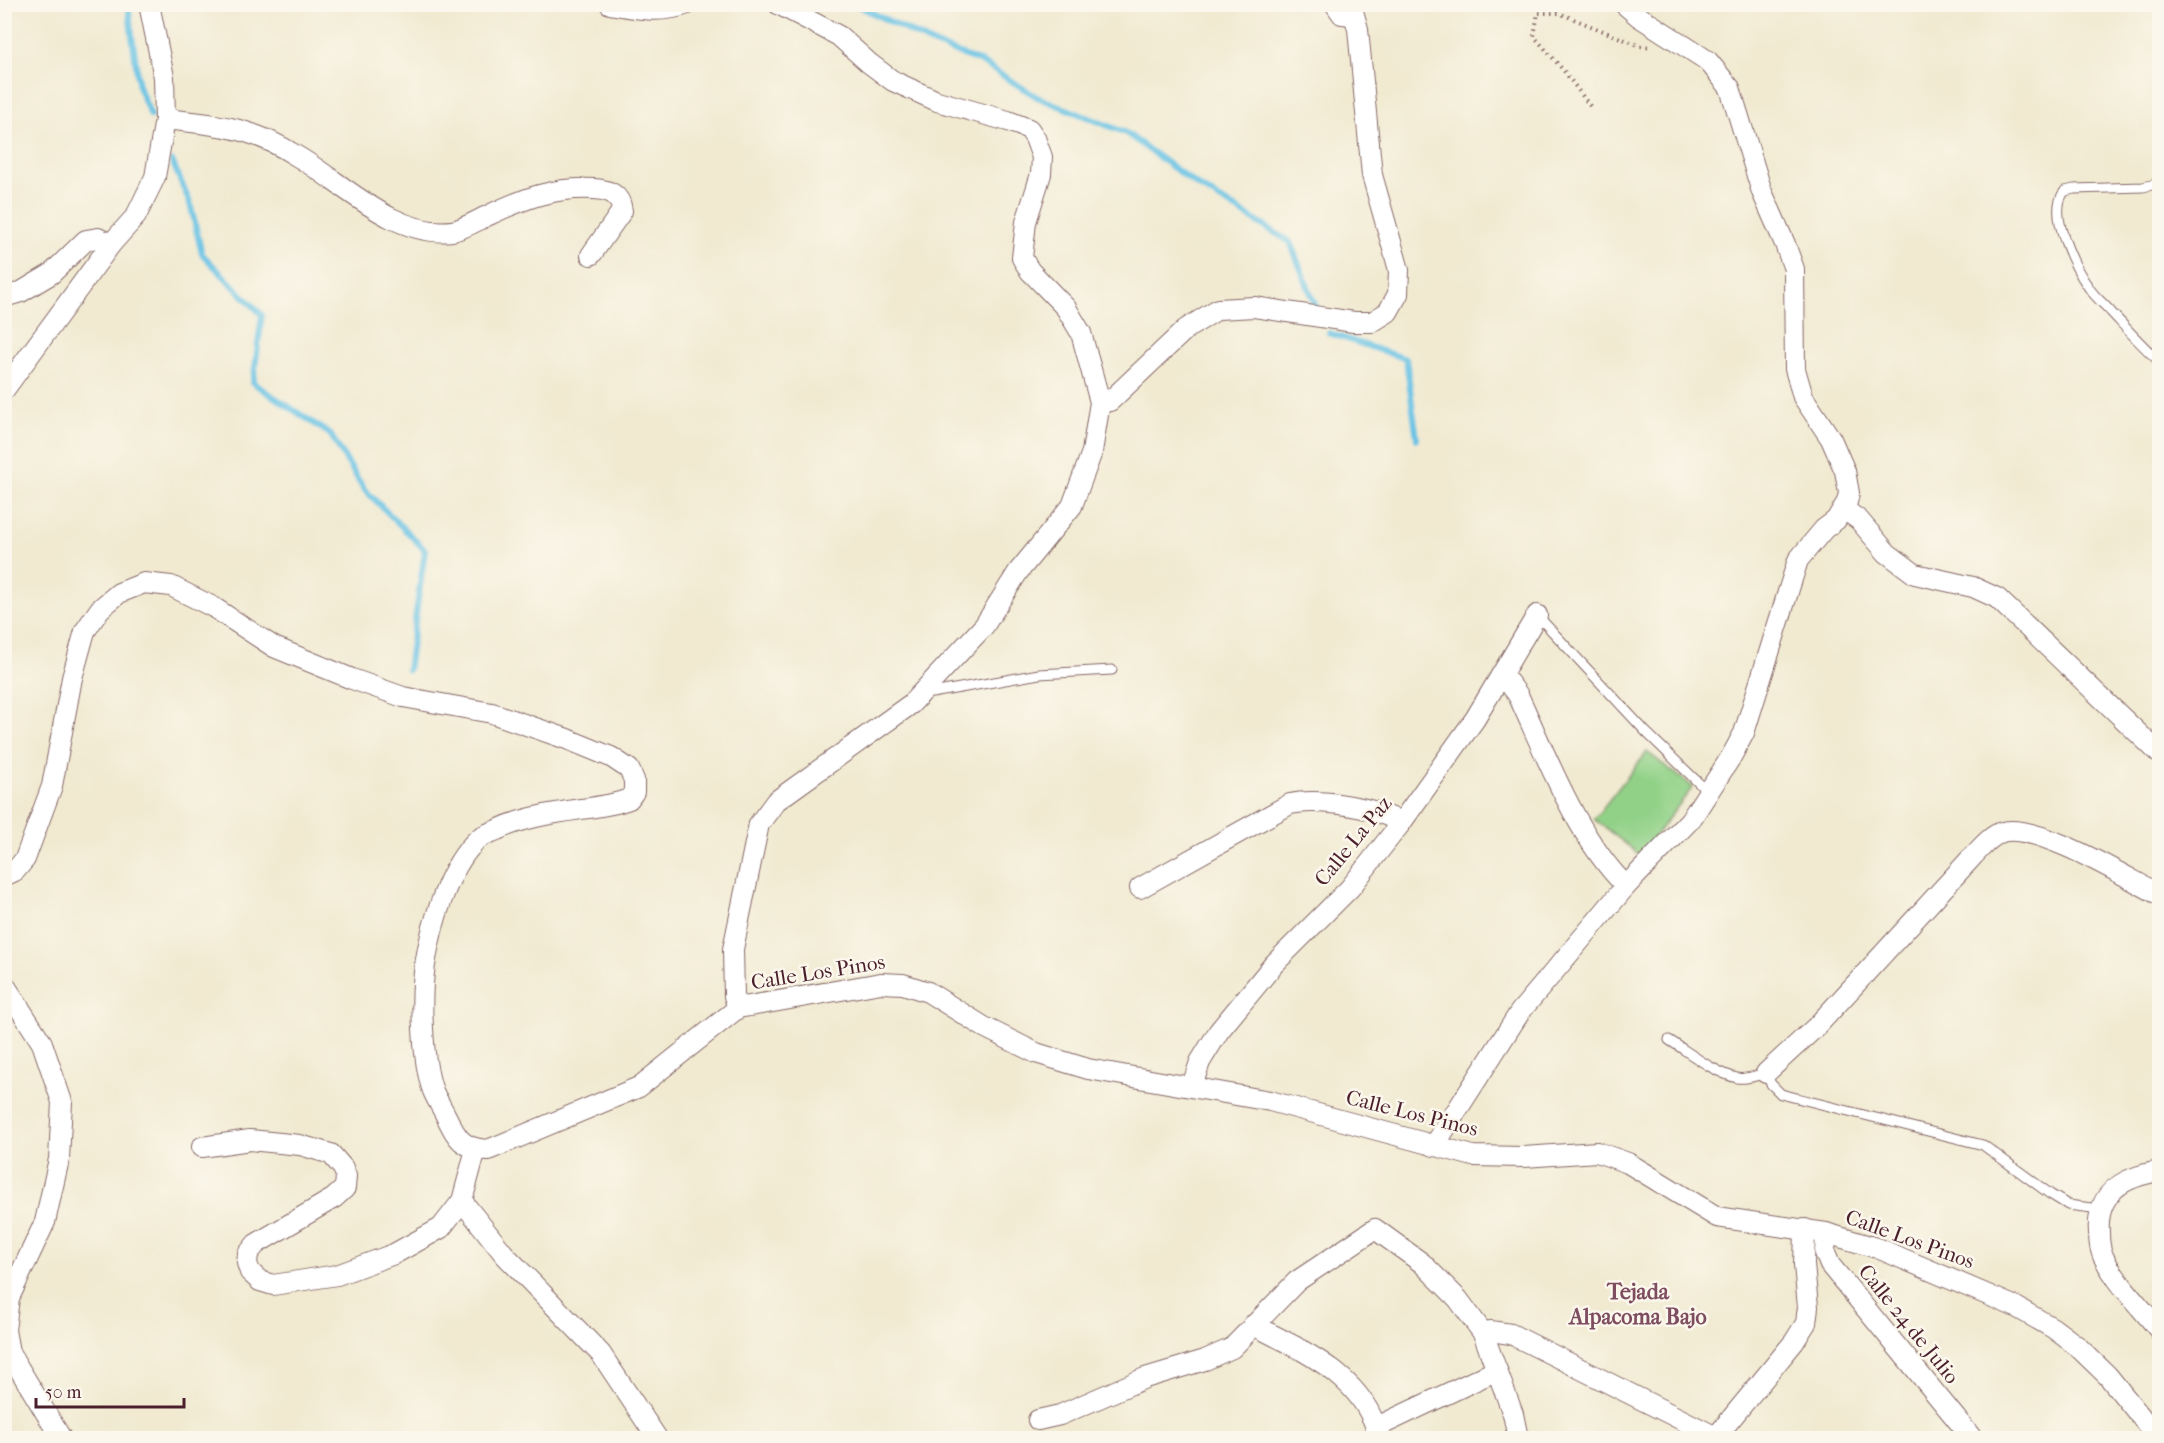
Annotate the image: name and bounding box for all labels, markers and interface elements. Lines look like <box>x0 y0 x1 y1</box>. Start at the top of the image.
street label: Calle La Paz <box>1309 791 1397 891</box>
street label: Calle Los Pinos <box>749 950 887 994</box>
street label: Calle Los Pinos <box>1343 1085 1481 1141</box>
street label: Calle Los Pinos <box>1842 1205 1978 1273</box>
street label: Calle 24 de Julio <box>1854 1260 1964 1388</box>
district label: Tejada Alpacoma Bajo <box>1567 1279 1707 1330</box>
scale bar <box>36 1371 184 1409</box>
text: 50 m <box>45 1382 82 1403</box>

